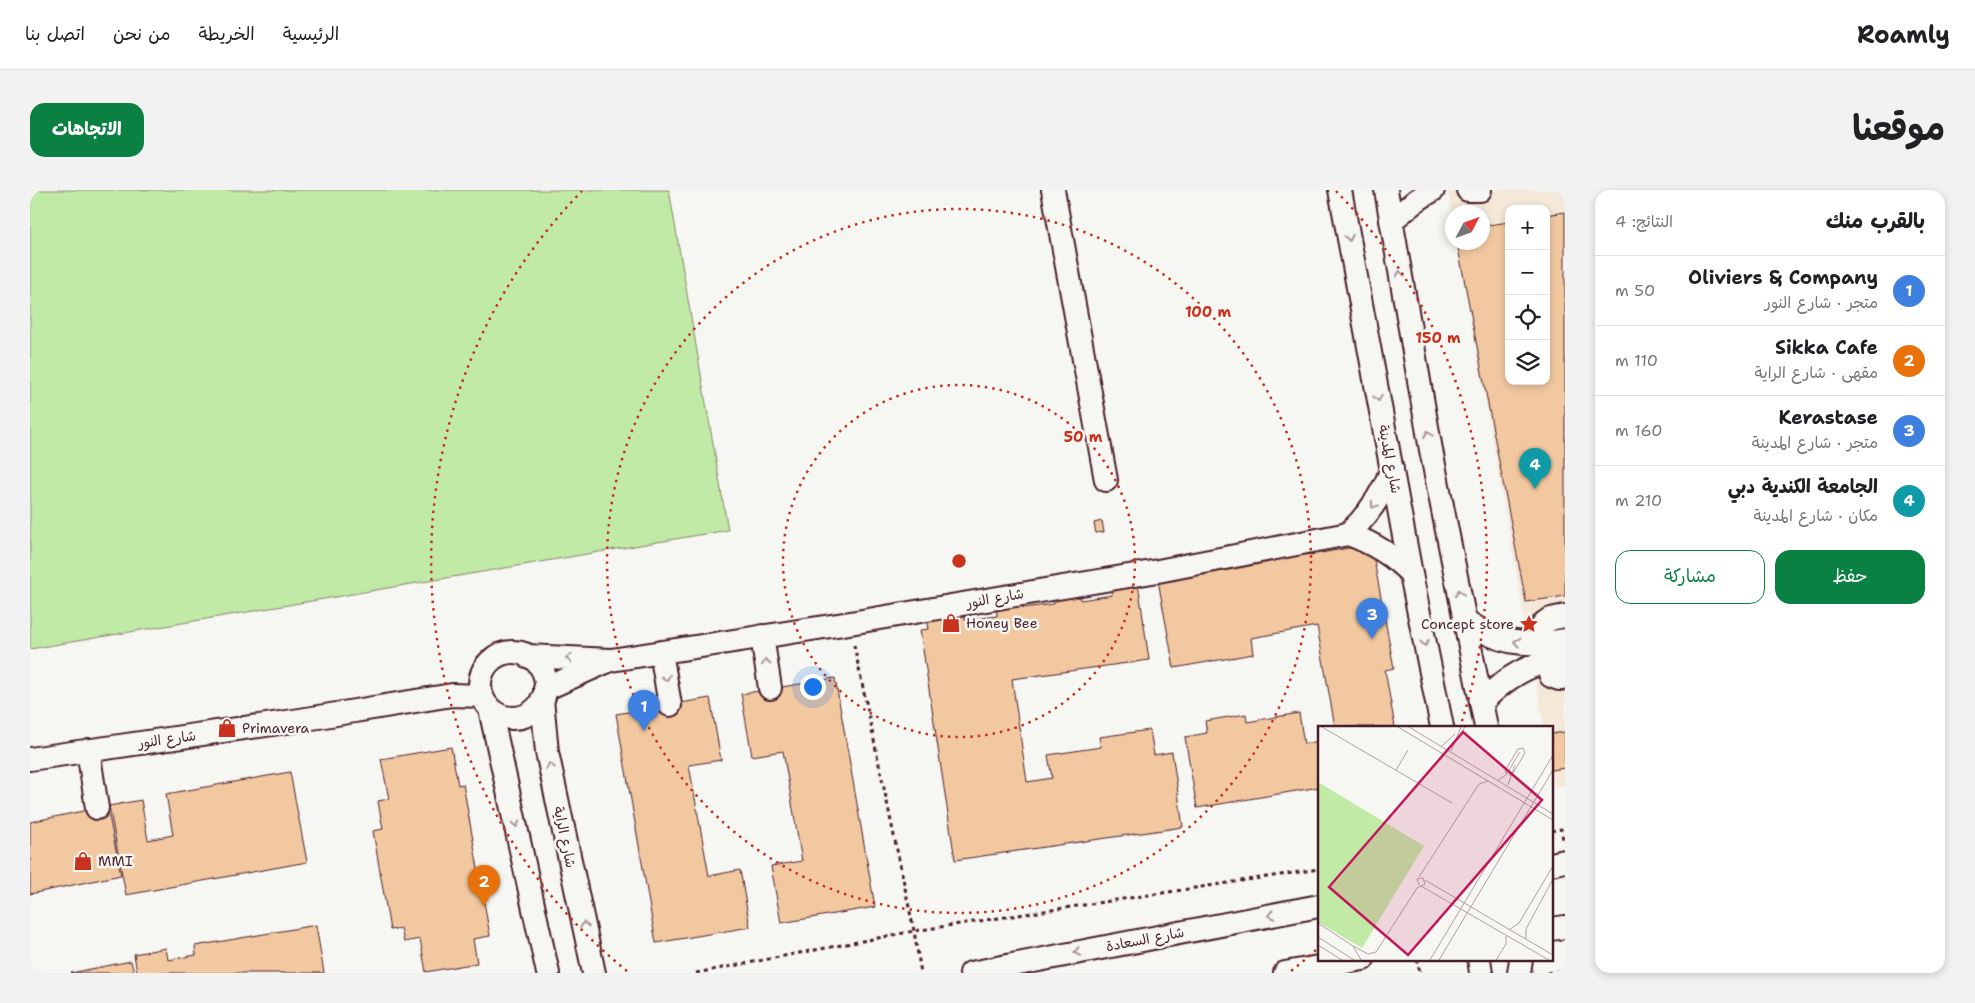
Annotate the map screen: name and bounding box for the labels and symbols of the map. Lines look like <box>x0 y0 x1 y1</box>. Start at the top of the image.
north arrow <box>1445 205 1490 250</box>
one-way arrow <box>1343 234 1353 242</box>
one-way arrow <box>1395 269 1405 278</box>
text: 100 m <box>1185 302 1231 322</box>
text: 150 m <box>1415 328 1461 348</box>
one-way arrow <box>1373 393 1383 402</box>
street label: شارع المدينة <box>1374 423 1405 495</box>
text: 50 m <box>1064 427 1103 447</box>
one-way arrow <box>1424 429 1434 438</box>
pin: 4 <box>1519 448 1551 489</box>
one-way arrow <box>1371 499 1380 509</box>
centre of rings <box>950 552 968 570</box>
street label: شارع النور <box>964 584 1025 613</box>
one-way arrow <box>1454 589 1465 597</box>
pin: 3 <box>1356 598 1388 639</box>
shop icon: Honey Bee <box>940 612 962 634</box>
place icon: Concept store <box>1518 613 1540 635</box>
place label: Honey Bee <box>966 614 1038 632</box>
place label: Concept store <box>1421 615 1514 633</box>
one-way arrow <box>1512 638 1521 648</box>
one-way arrow <box>1420 639 1430 648</box>
one-way arrow <box>565 653 572 663</box>
one-way arrow <box>762 658 772 667</box>
one-way arrow <box>660 674 670 683</box>
your location <box>800 674 826 700</box>
pin: 1 <box>628 690 660 731</box>
shop icon: Primavera <box>216 717 238 739</box>
place label: Primavera <box>242 719 310 737</box>
street label: شارع النور <box>136 726 197 753</box>
inset map <box>1318 726 1552 960</box>
one-way arrow <box>546 762 556 771</box>
street label: شارع الراية <box>549 805 580 870</box>
one-way arrow <box>510 820 521 829</box>
shop icon: MMI <box>72 850 94 872</box>
place label: MMI <box>98 852 133 870</box>
pin: 2 <box>468 865 500 906</box>
one-way arrow <box>1266 909 1275 919</box>
one-way arrow <box>579 921 590 930</box>
street label: شارع السعادة <box>1104 923 1186 956</box>
one-way arrow <box>1073 947 1081 957</box>

